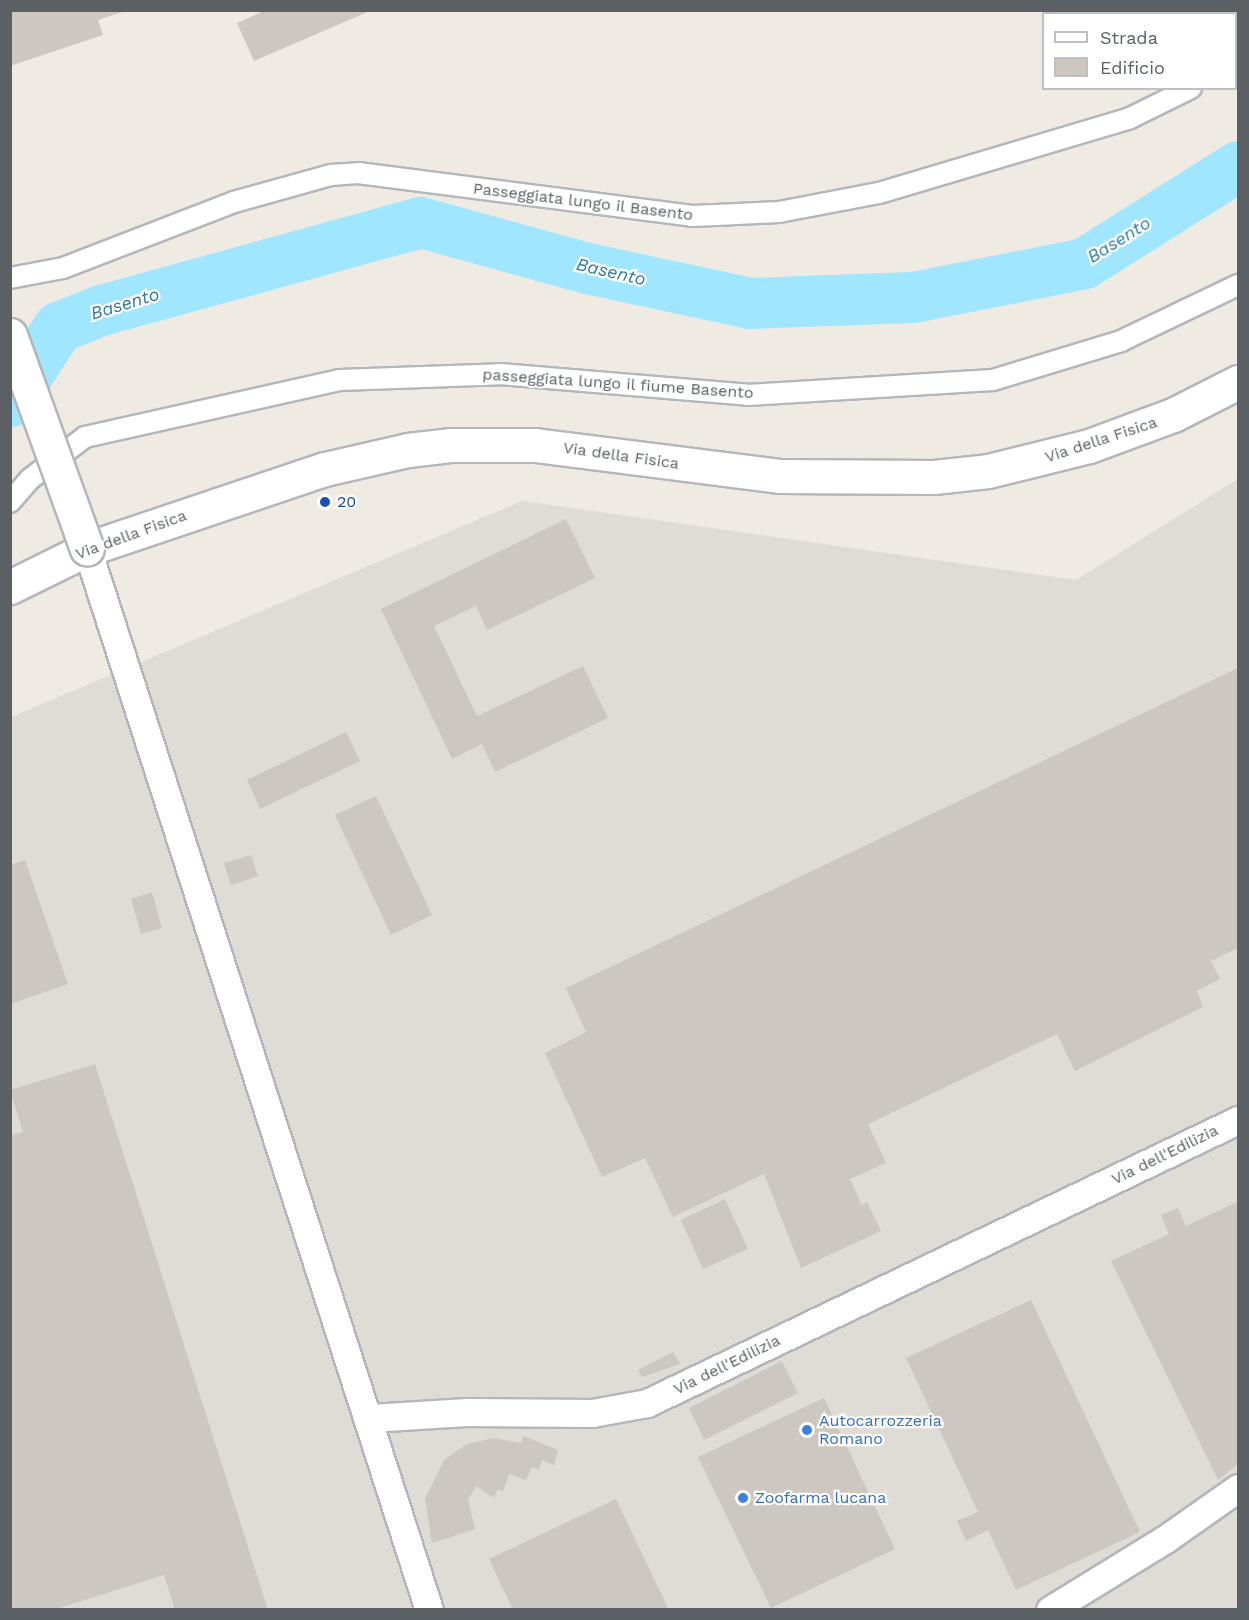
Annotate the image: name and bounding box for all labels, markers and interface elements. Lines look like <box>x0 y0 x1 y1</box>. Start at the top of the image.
legend <box>1042 12 1237 90</box>
text: Strada <box>1100 27 1158 48</box>
text: Edificio <box>1100 57 1165 78</box>
street label: Passeggiata lungo il Basento <box>472 179 694 225</box>
water label: Basento <box>1083 212 1155 268</box>
water label: Basento <box>574 254 648 290</box>
water label: Basento <box>88 283 162 325</box>
street label: passeggiata lungo il fiume Basento <box>481 365 755 403</box>
street label: Via della Fisica <box>1042 413 1160 467</box>
street label: Via della Fisica <box>562 438 680 474</box>
place label: 20 <box>337 492 356 512</box>
marker: 20 <box>318 495 332 509</box>
street label: Via della Fisica <box>73 506 189 564</box>
street label: Via dell'Edilizia <box>1108 1121 1222 1189</box>
street label: Via dell'Edilizia <box>670 1331 784 1399</box>
place label: Autocarrozzeria Romano <box>819 1411 942 1449</box>
marker: Autocarrozzeria Romano <box>800 1423 814 1437</box>
place label: Zoofarma lucana <box>755 1488 887 1508</box>
marker: Zoofarma lucana <box>736 1491 750 1505</box>

